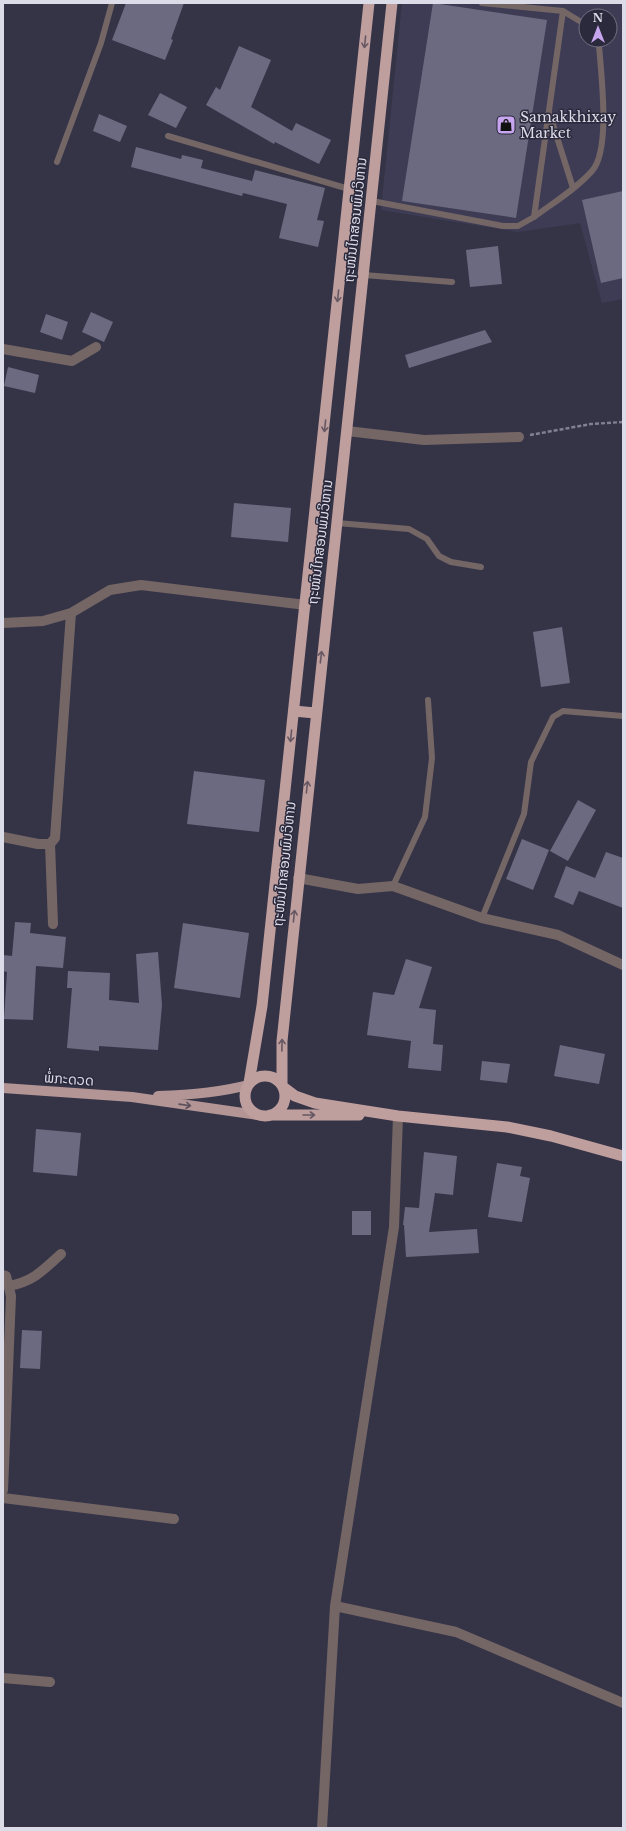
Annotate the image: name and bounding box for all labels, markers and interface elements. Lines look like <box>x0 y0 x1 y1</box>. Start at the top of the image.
north arrow <box>578 8 618 48</box>
text: N <box>593 11 604 25</box>
one-way arrow <box>362 35 369 48</box>
place label: Samakkhixay Market <box>520 108 616 142</box>
shop icon: Samakkhixay Market <box>495 114 517 136</box>
street label: ຖະໜົນໄກສອນພົມວິຫານ <box>339 157 371 283</box>
one-way arrow <box>335 289 342 302</box>
one-way arrow <box>321 419 328 432</box>
street label: ຖະໜົນໄກສອນພົມວິຫານ <box>303 479 337 605</box>
one-way arrow <box>317 651 325 664</box>
one-way arrow <box>287 729 295 742</box>
one-way arrow <box>304 781 311 794</box>
street label: ຖະໜົນໄກສອນພົມວິຫານ <box>268 801 300 927</box>
one-way arrow <box>291 910 298 923</box>
one-way arrow <box>278 1039 286 1052</box>
street label: ພໍ່ກະດວດ <box>43 1067 95 1090</box>
one-way arrow <box>178 1101 191 1108</box>
one-way arrow <box>302 1111 315 1119</box>

